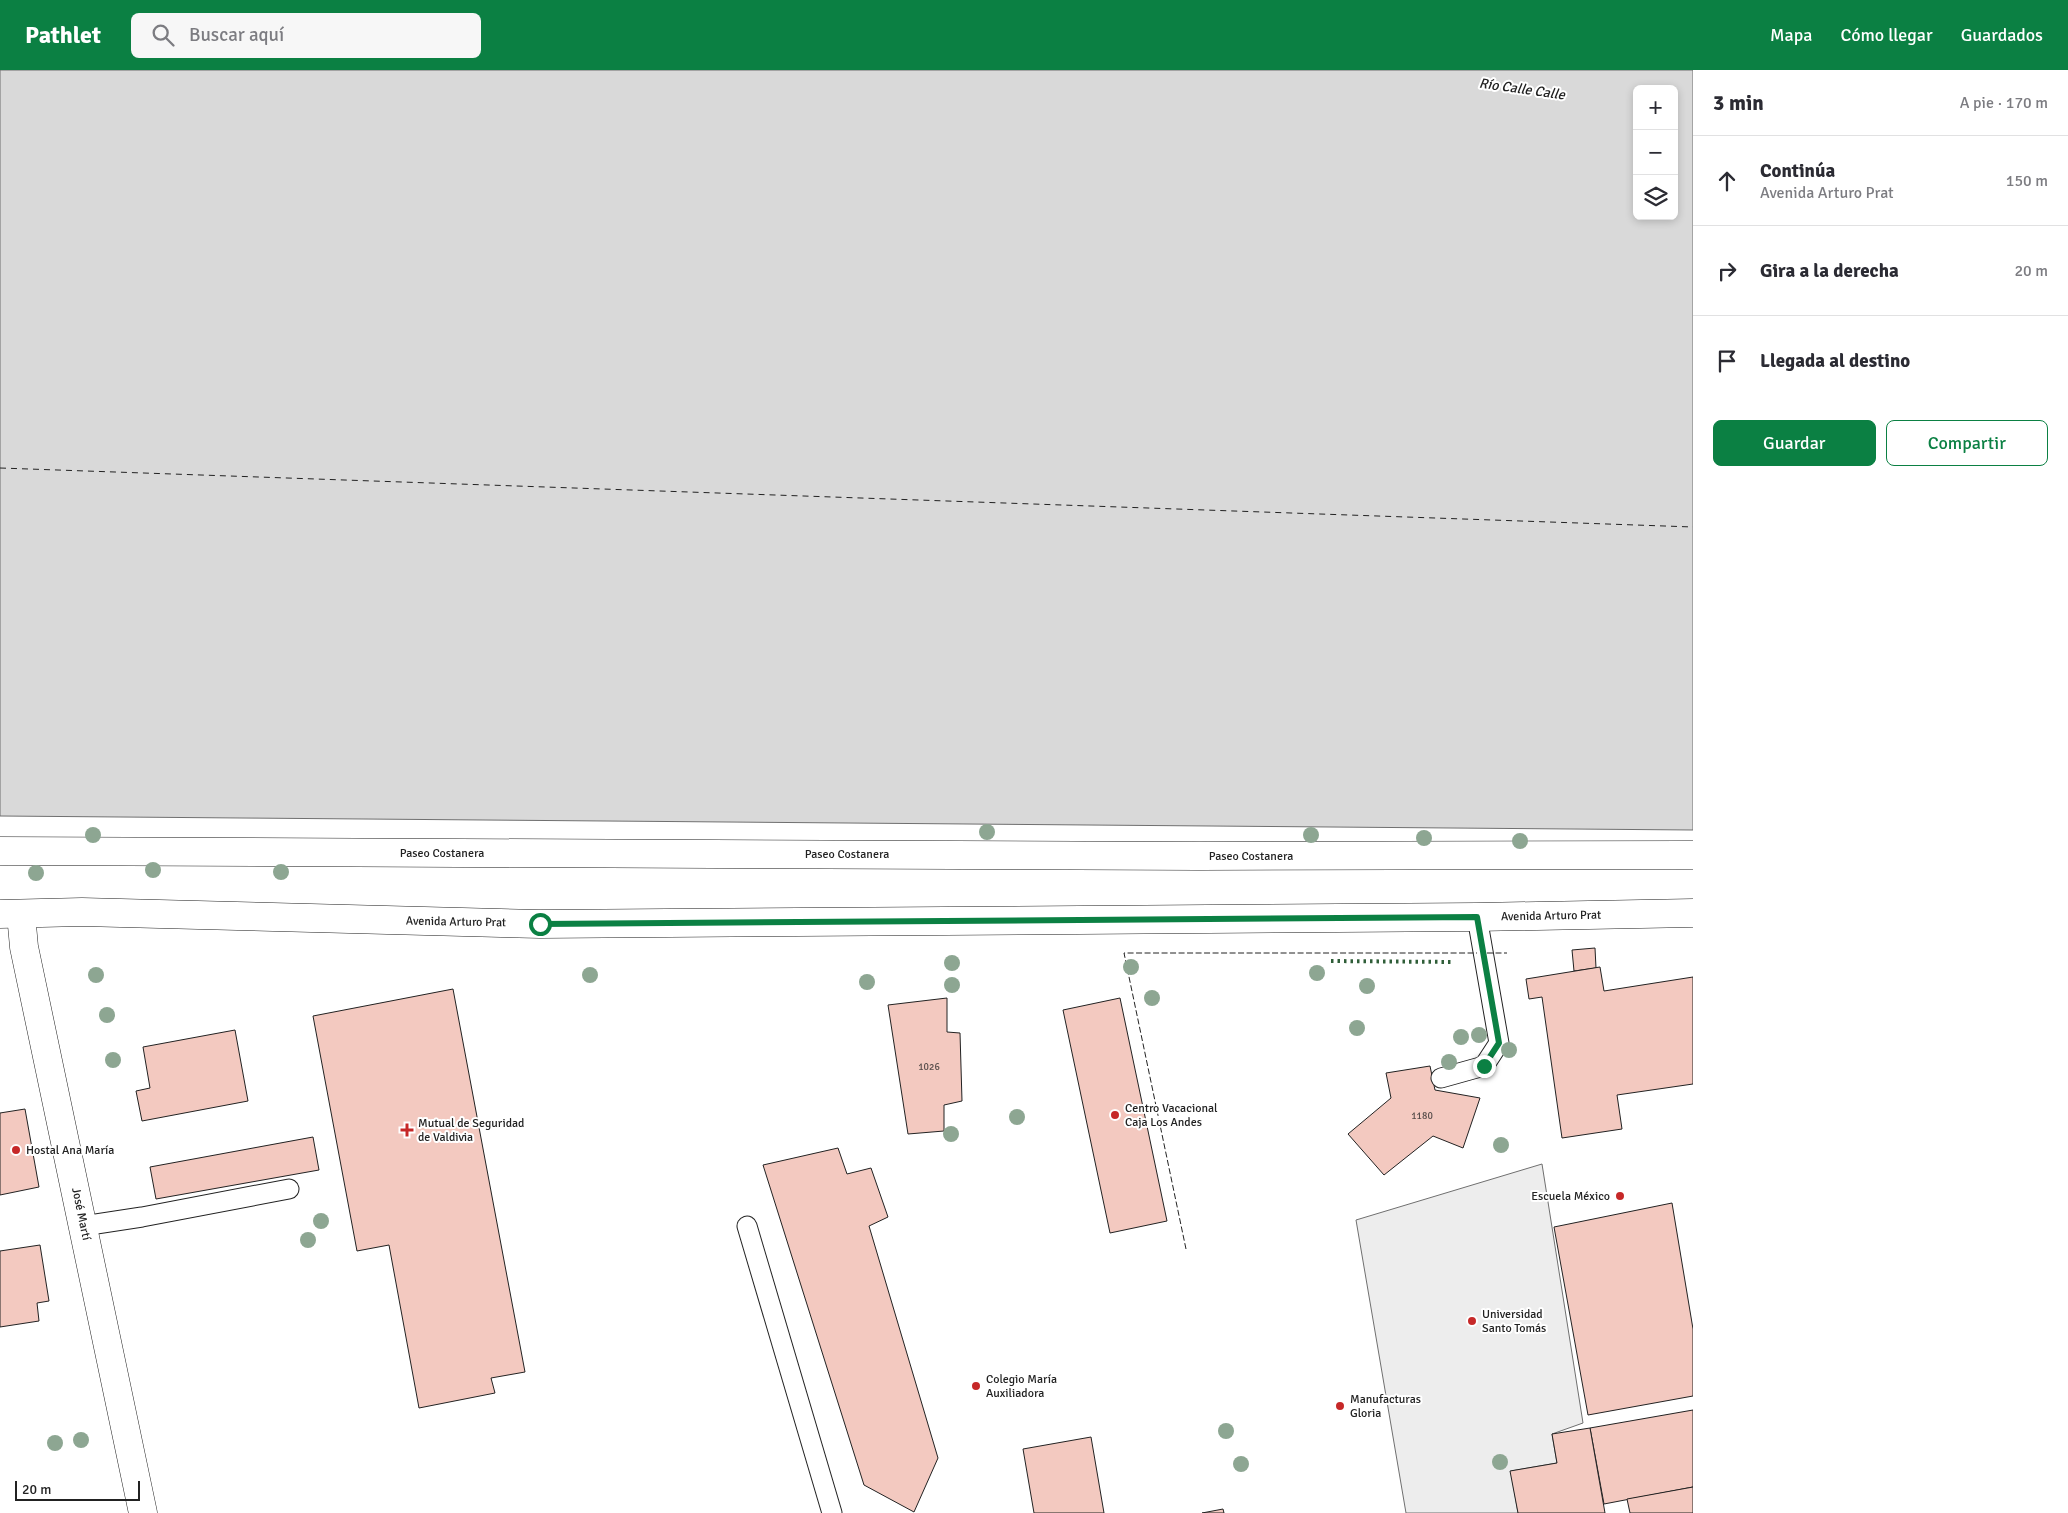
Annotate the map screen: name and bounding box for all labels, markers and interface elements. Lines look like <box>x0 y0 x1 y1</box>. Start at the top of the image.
search box <box>131 13 481 58</box>
text: Pathlet <box>25 20 101 50</box>
icon: search <box>149 21 177 49</box>
text: Buscar aquí <box>189 23 284 47</box>
text: Mapa <box>1770 24 1812 46</box>
text: Cómo llegar <box>1840 24 1933 46</box>
text: Guardados <box>1961 24 2043 46</box>
water label: Río Calle Calle <box>1478 75 1567 104</box>
map controls <box>1633 85 1678 220</box>
button: + <box>1633 85 1678 130</box>
text: 3 min <box>1713 90 1764 116</box>
text: A pie · 170 m <box>1960 93 2048 113</box>
button: − <box>1633 130 1678 175</box>
text: Continúa <box>1760 159 1835 183</box>
icon: ahead <box>1713 167 1741 195</box>
text: 150 m <box>2006 171 2048 191</box>
button: layers <box>1633 175 1678 220</box>
text: Avenida Arturo Prat <box>1760 183 1894 203</box>
icon: right <box>1713 257 1741 285</box>
text: Gira a la derecha <box>1760 259 1899 283</box>
text: 20 m <box>2014 261 2048 281</box>
icon: arrive <box>1713 347 1741 375</box>
text: Llegada al destino <box>1760 349 1910 373</box>
button: Guardar <box>1713 420 1876 466</box>
button: Compartir <box>1886 420 2048 466</box>
street label: Paseo Costanera <box>400 846 484 861</box>
street label: Paseo Costanera <box>805 847 889 862</box>
street label: Paseo Costanera <box>1209 849 1293 864</box>
street label: Avenida Arturo Prat <box>1501 908 1601 924</box>
route start <box>529 913 552 936</box>
street label: Avenida Arturo Prat <box>406 914 506 930</box>
route end <box>1473 1055 1496 1078</box>
house number: 1026 <box>918 1061 940 1073</box>
place label: Centro Vacacional Caja Los Andes <box>1125 1101 1218 1130</box>
marker: Centro Vacacional Caja Los Andes <box>1109 1109 1121 1121</box>
house number: 1180 <box>1411 1110 1433 1122</box>
place label: Mutual de Seguridad de Valdivia <box>418 1116 524 1145</box>
marker: Mutual de Seguridad de Valdivia <box>400 1123 414 1137</box>
place label: Hostal Ana María <box>26 1143 114 1158</box>
marker: Hostal Ana María <box>10 1144 22 1156</box>
street label: José Martí <box>68 1186 94 1242</box>
place label: Escuela México <box>1531 1189 1610 1204</box>
marker: Escuela México <box>1614 1190 1626 1202</box>
place label: Universidad Santo Tomás <box>1482 1307 1546 1336</box>
marker: Universidad Santo Tomás <box>1466 1315 1478 1327</box>
place label: Colegio María Auxiliadora <box>986 1372 1057 1401</box>
marker: Colegio María Auxiliadora <box>970 1380 982 1392</box>
place label: Manufacturas Gloria <box>1350 1392 1421 1421</box>
marker: Manufacturas Gloria <box>1334 1400 1346 1412</box>
scale bar <box>15 1478 140 1501</box>
text: 20 m <box>22 1481 51 1498</box>

